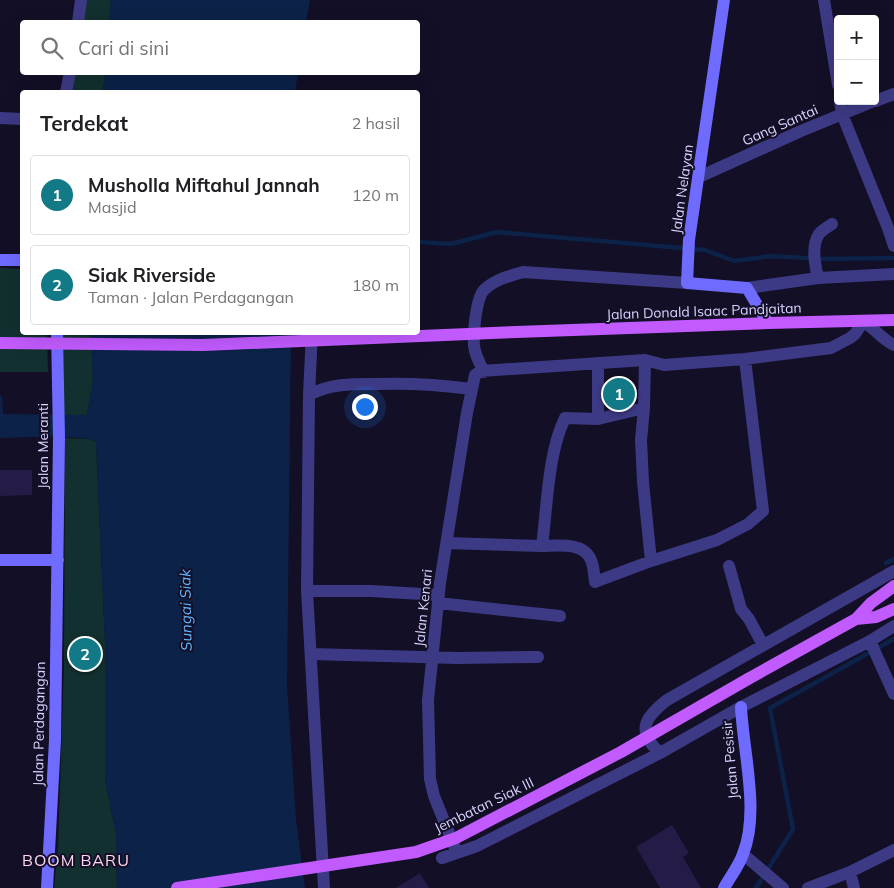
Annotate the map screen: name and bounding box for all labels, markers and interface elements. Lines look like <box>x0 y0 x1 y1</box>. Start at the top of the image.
map controls <box>834 15 879 105</box>
button: + <box>834 15 879 60</box>
search box <box>20 20 420 75</box>
icon: search <box>38 34 66 62</box>
text: Cari di sini <box>78 36 169 60</box>
button: − <box>834 60 879 105</box>
street label: Gang Santai <box>739 100 821 150</box>
text: Terdekat <box>40 110 128 136</box>
text: 2 hasil <box>352 113 400 133</box>
street label: Jalan Nelayan <box>667 143 697 235</box>
text: Musholla Miftahul Jannah <box>88 173 320 197</box>
text: 1 <box>52 185 62 205</box>
text: 120 m <box>352 185 399 205</box>
text: Masjid <box>88 197 136 217</box>
text: Siak Riverside <box>88 263 216 287</box>
text: 2 <box>52 275 62 295</box>
text: 180 m <box>352 275 399 295</box>
text: Taman · Jalan Perdagangan <box>88 287 294 307</box>
street label: Jalan Donald Isaac Pandjaitan <box>606 299 802 323</box>
pin: 1 <box>603 375 635 413</box>
your location <box>352 394 378 420</box>
street label: Jalan Meranti <box>34 403 52 489</box>
water label: Sungai Siak <box>175 568 196 651</box>
street label: Jalan Kenari <box>410 568 436 648</box>
pin: 2 <box>69 635 101 673</box>
street label: Jalan Perdagangan <box>29 661 49 787</box>
street label: Jalan Pesisir <box>718 719 742 800</box>
street label: Jembatan Siak III <box>431 773 537 837</box>
district label: BOOM BARU <box>22 850 130 870</box>

